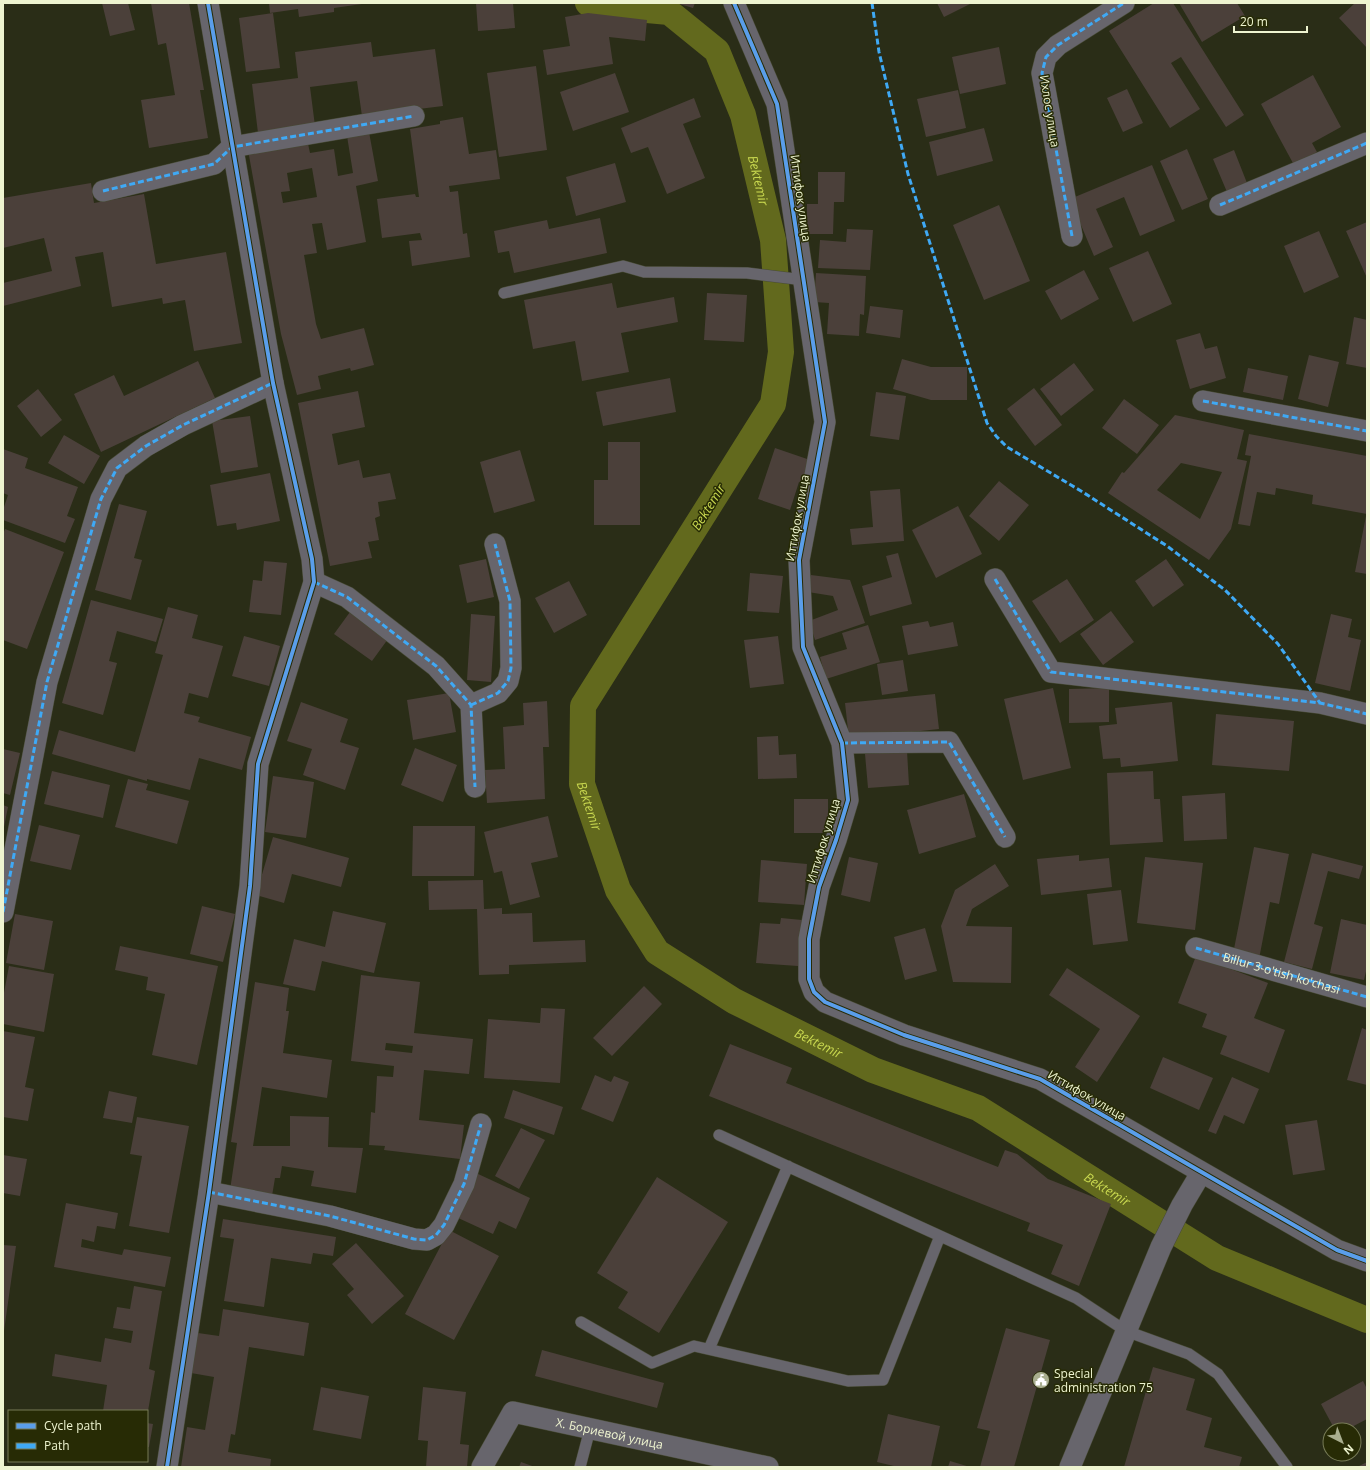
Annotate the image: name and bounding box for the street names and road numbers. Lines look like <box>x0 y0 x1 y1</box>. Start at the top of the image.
street label: Ихлос улица <box>1036 74 1064 148</box>
street label: Иттифок улица <box>786 153 816 243</box>
street label: Иттифок улица <box>781 473 813 563</box>
street label: Иттифок улица <box>802 797 844 885</box>
street label: Billur 3-o'tish ko'chasi <box>1221 948 1342 997</box>
street label: Иттифок улица <box>1045 1066 1129 1124</box>
street label: Х. Бориевой улица <box>555 1413 665 1453</box>

